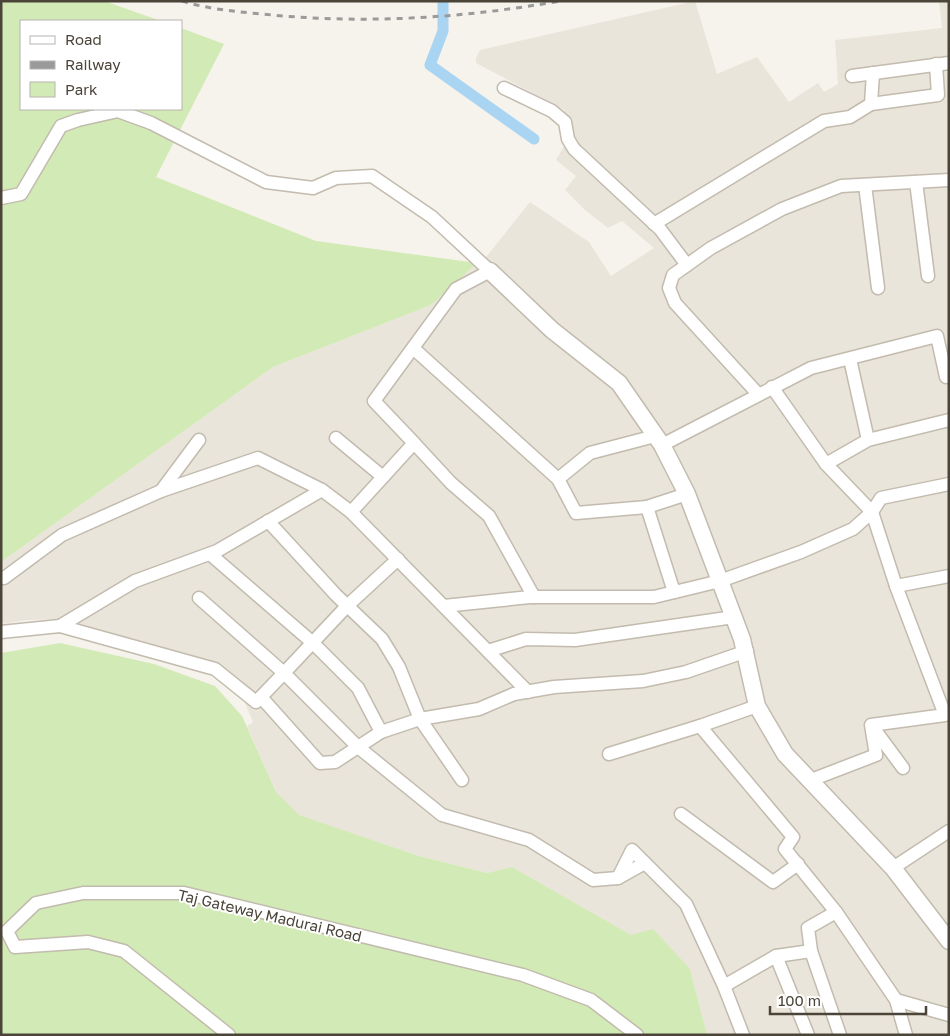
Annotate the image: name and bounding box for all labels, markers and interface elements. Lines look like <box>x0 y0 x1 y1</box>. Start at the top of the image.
legend <box>20 20 182 110</box>
text: Road <box>65 30 102 48</box>
text: Railway <box>65 55 121 73</box>
text: Park <box>65 80 98 98</box>
street label: Taj Gateway Madurai Road <box>176 885 364 945</box>
scale bar <box>770 984 926 1016</box>
text: 100 m <box>778 991 821 1009</box>

